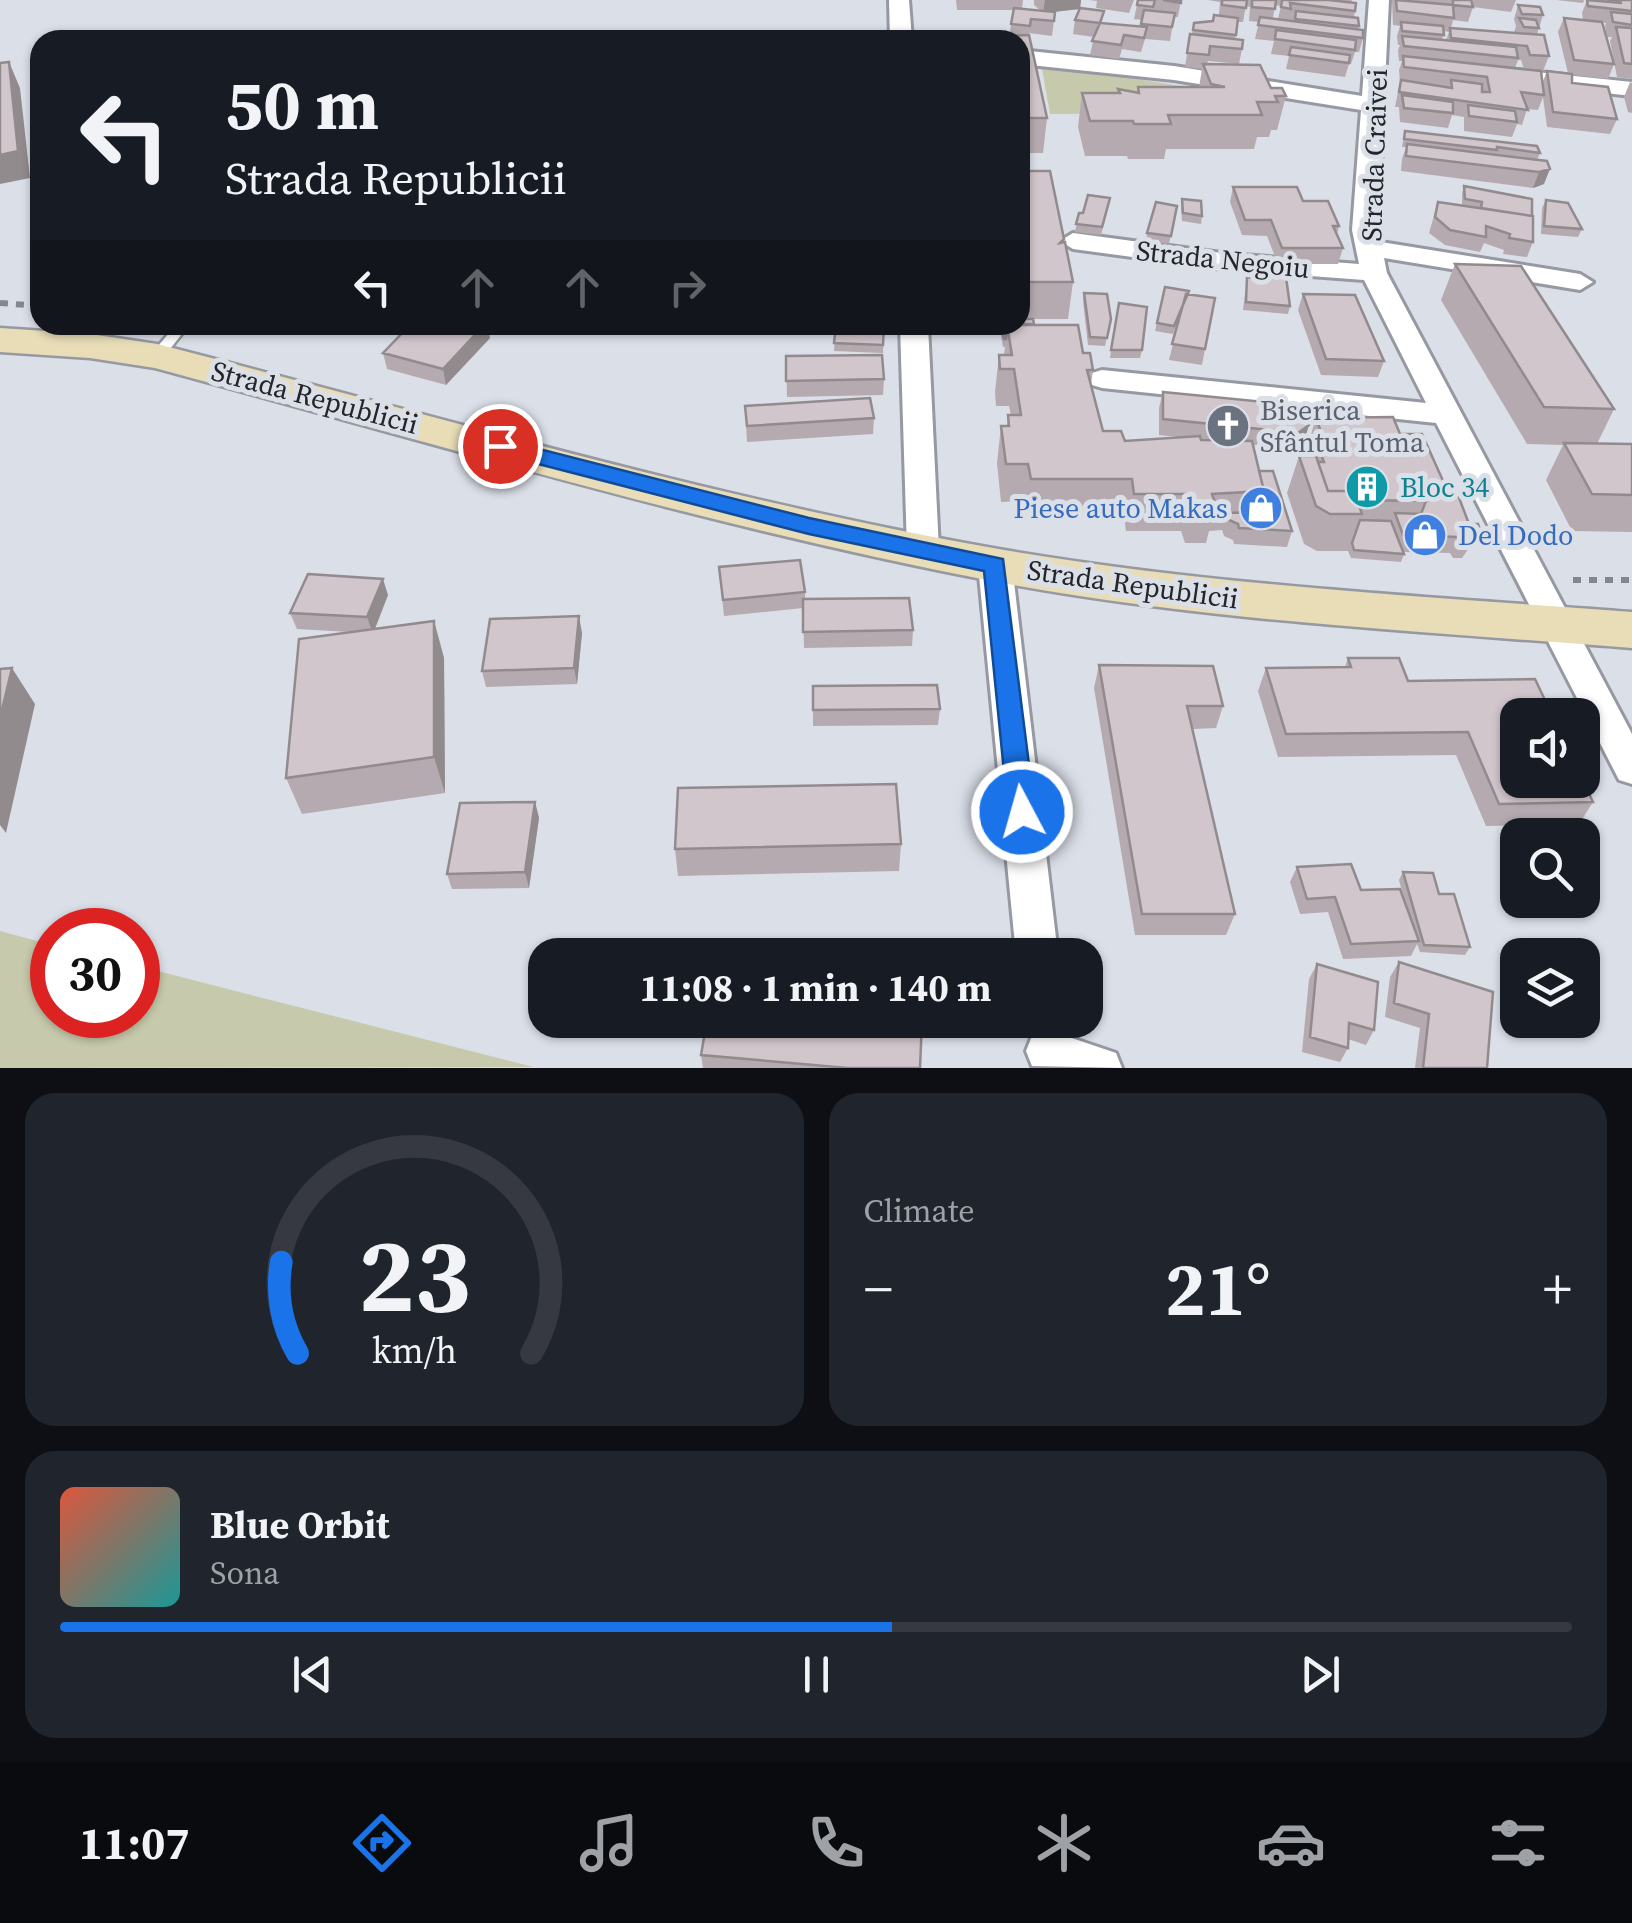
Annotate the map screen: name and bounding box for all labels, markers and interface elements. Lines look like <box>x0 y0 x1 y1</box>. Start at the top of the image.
text: 50 m <box>225 56 379 152</box>
street label: Strada Craivei <box>1352 68 1396 242</box>
icon: left <box>60 70 190 200</box>
text: Strada Republicii <box>225 147 567 209</box>
street label: Strada Negoiu <box>1134 231 1312 287</box>
icon: left <box>345 260 400 315</box>
icon: ahead <box>450 260 505 315</box>
icon: ahead <box>555 260 610 315</box>
icon: right <box>660 260 715 315</box>
street label: Strada Republicii <box>207 351 423 443</box>
place label: Biserica Sfântul Toma <box>1260 391 1425 461</box>
church icon: Biserica Sfântul Toma <box>1205 403 1251 449</box>
pin <box>458 404 543 489</box>
icon: arrive <box>473 419 528 474</box>
building icon: Bloc 34 <box>1344 464 1390 510</box>
place label: Bloc 34 <box>1400 468 1489 506</box>
shop icon: Piese auto Makas <box>1238 485 1284 531</box>
place label: Piese auto Makas <box>1013 489 1228 527</box>
shop icon: Del Dodo <box>1402 512 1448 558</box>
place label: Del Dodo <box>1458 516 1573 554</box>
street label: Strada Republicii <box>1025 550 1241 618</box>
map controls <box>1500 698 1600 1038</box>
button: sound <box>1500 698 1600 798</box>
position arrow <box>970 760 1074 864</box>
button: search <box>1500 818 1600 918</box>
speed limit sign: 30 <box>30 908 160 1038</box>
button: layers <box>1500 938 1600 1038</box>
text: 11:08 · 1 min · 140 m <box>639 962 992 1014</box>
text: Climate <box>864 1189 975 1233</box>
text: 23 <box>358 1203 471 1346</box>
text: 21° <box>1165 1237 1271 1340</box>
text: − <box>864 1251 893 1326</box>
text: + <box>1543 1251 1572 1326</box>
text: km/h <box>372 1326 457 1375</box>
text: Blue Orbit <box>210 1499 390 1551</box>
text: Sona <box>210 1551 280 1595</box>
icon: previous <box>285 1647 340 1702</box>
icon: pause <box>789 1647 844 1702</box>
icon: next <box>1293 1647 1348 1702</box>
icon: directions <box>347 1808 417 1878</box>
icon: music <box>574 1808 644 1878</box>
icon: phone <box>801 1808 871 1878</box>
icon: climate <box>1029 1808 1099 1878</box>
icon: car <box>1256 1808 1326 1878</box>
icon: filters <box>1483 1808 1553 1878</box>
text: 11:07 <box>79 1812 190 1874</box>

